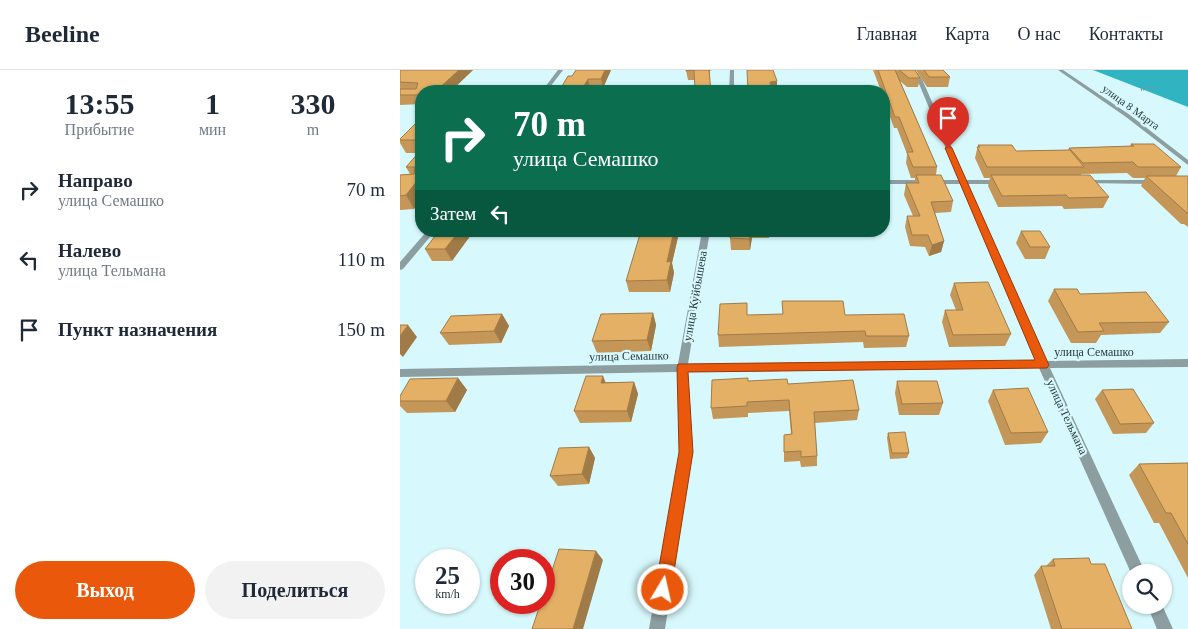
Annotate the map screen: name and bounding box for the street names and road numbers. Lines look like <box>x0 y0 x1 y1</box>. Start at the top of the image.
street label: улица 8 Марта <box>1100 82 1162 132</box>
street label: улица Куйбышева <box>680 249 710 342</box>
street label: улица Семашко <box>1054 345 1134 359</box>
street label: улица Семашко <box>589 348 669 364</box>
street label: улица Тельмана <box>1044 377 1091 457</box>

